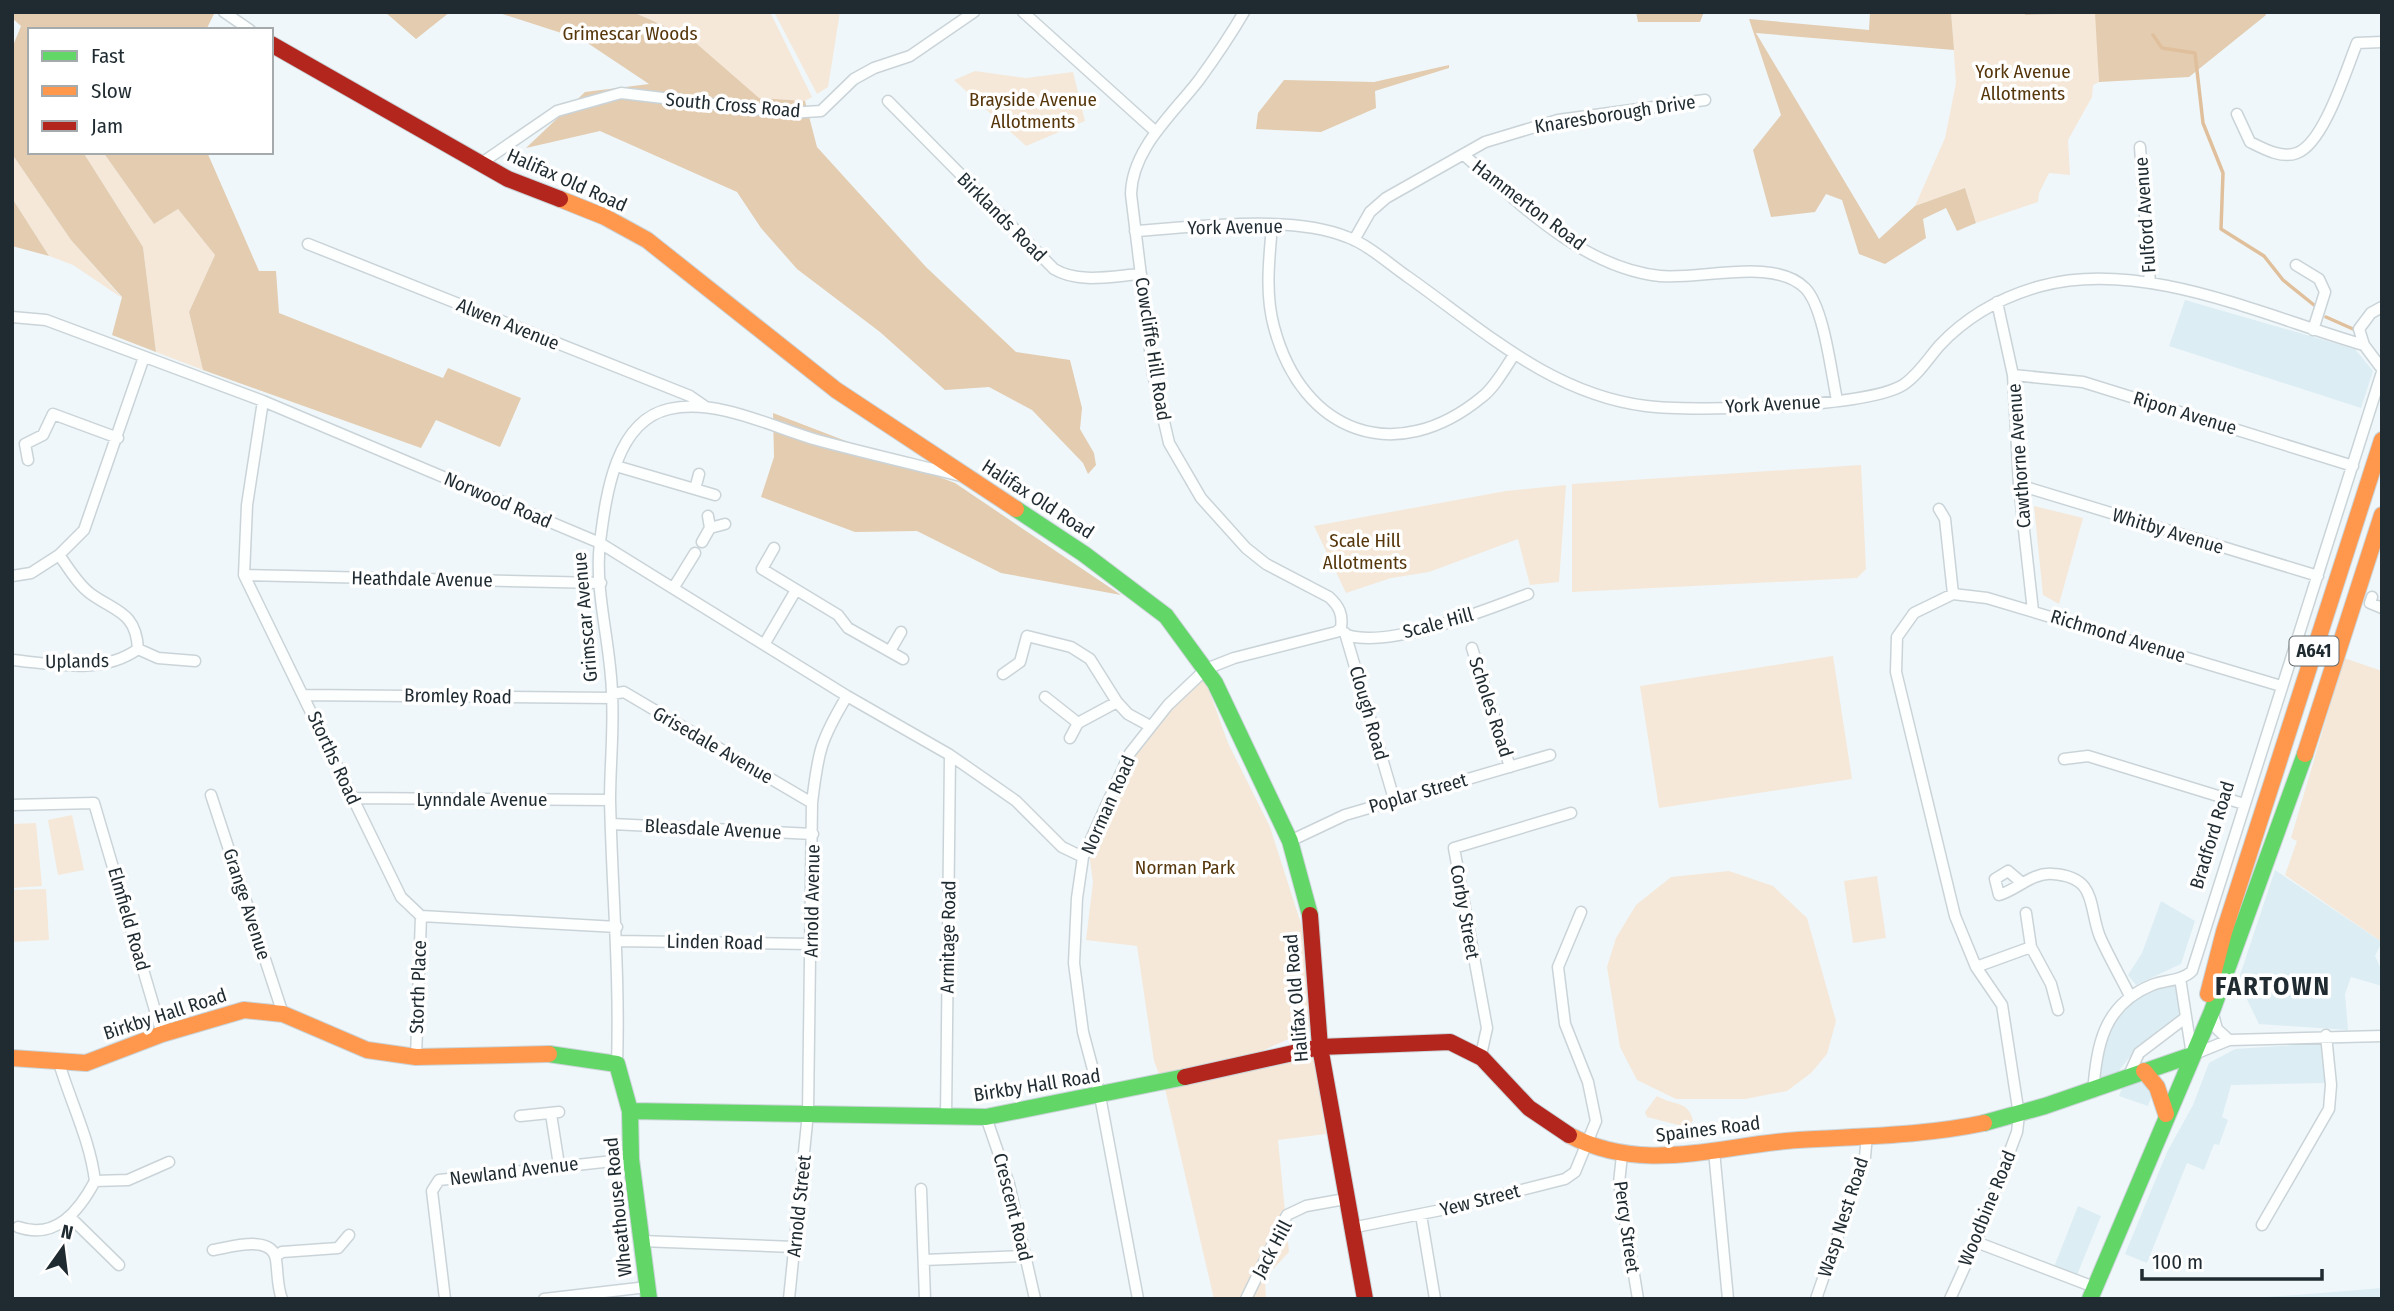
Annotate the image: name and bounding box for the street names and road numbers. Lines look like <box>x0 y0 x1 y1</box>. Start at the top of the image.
street label: South Cross Road <box>665 88 801 122</box>
street label: Knaresborough Drive <box>1533 90 1697 138</box>
street label: Halifax Old Road <box>503 143 631 217</box>
street label: Hammerton Road <box>1468 155 1590 255</box>
street label: Fulford Avenue <box>2129 156 2161 274</box>
street label: Birklands Road <box>952 167 1052 267</box>
street label: York Avenue <box>1187 215 1283 239</box>
street label: Cowcliffe Hill Road <box>1130 276 1176 422</box>
street label: Alwen Avenue <box>453 293 563 355</box>
street label: Cawthorne Avenue <box>2002 383 2036 529</box>
street label: Ripon Avenue <box>2131 386 2239 440</box>
street label: York Avenue <box>1725 390 1821 418</box>
street label: Halifax Old Road <box>978 454 1098 544</box>
street label: Norwood Road <box>441 467 555 533</box>
street label: Whitby Avenue <box>2110 503 2226 559</box>
street label: Grimscar Avenue <box>568 551 602 683</box>
street label: Heathdale Avenue <box>351 566 493 592</box>
street label: Scale Hill <box>1400 603 1476 643</box>
street label: Richmond Avenue <box>2048 605 2188 667</box>
road number: A641 <box>2290 636 2338 666</box>
street label: Uplands <box>45 649 109 673</box>
street label: Scholes Road <box>1464 654 1518 760</box>
street label: Clough Road <box>1345 663 1393 763</box>
street label: Bromley Road <box>404 684 512 708</box>
street label: Grisedale Avenue <box>649 701 777 789</box>
street label: Storths Road <box>302 708 366 808</box>
street label: Norman Road <box>1076 752 1140 858</box>
street label: Poplar Street <box>1366 768 1471 818</box>
street label: Bradford Road <box>2185 778 2239 892</box>
street label: Lynndale Avenue <box>417 788 547 811</box>
street label: Bleasdale Avenue <box>644 814 782 844</box>
street label: Arnold Avenue <box>800 844 824 958</box>
street label: Grange Avenue <box>218 845 276 963</box>
street label: Corby Street <box>1445 863 1485 962</box>
street label: Elmfield Road <box>103 865 155 973</box>
street label: Armitage Road <box>936 880 960 994</box>
street label: Linden Road <box>666 930 764 954</box>
street label: Halifax Old Road <box>1279 933 1313 1063</box>
street label: Storth Place <box>405 940 431 1034</box>
street label: Birkby Hall Road <box>101 983 229 1045</box>
street label: Birkby Hall Road <box>972 1064 1102 1106</box>
street label: Spaines Road <box>1655 1111 1761 1147</box>
street label: Wheathouse Road <box>599 1136 637 1278</box>
street label: Woodbine Road <box>1953 1147 2021 1269</box>
street label: Crescent Road <box>989 1151 1037 1263</box>
street label: Newland Avenue <box>448 1152 580 1190</box>
street label: Arnold Street <box>782 1153 816 1258</box>
street label: Wasp Nest Road <box>1813 1154 1873 1280</box>
street label: Yew Street <box>1438 1179 1523 1221</box>
street label: Percy Street <box>1609 1180 1645 1275</box>
street label: Jack Hill <box>1247 1216 1297 1282</box>

